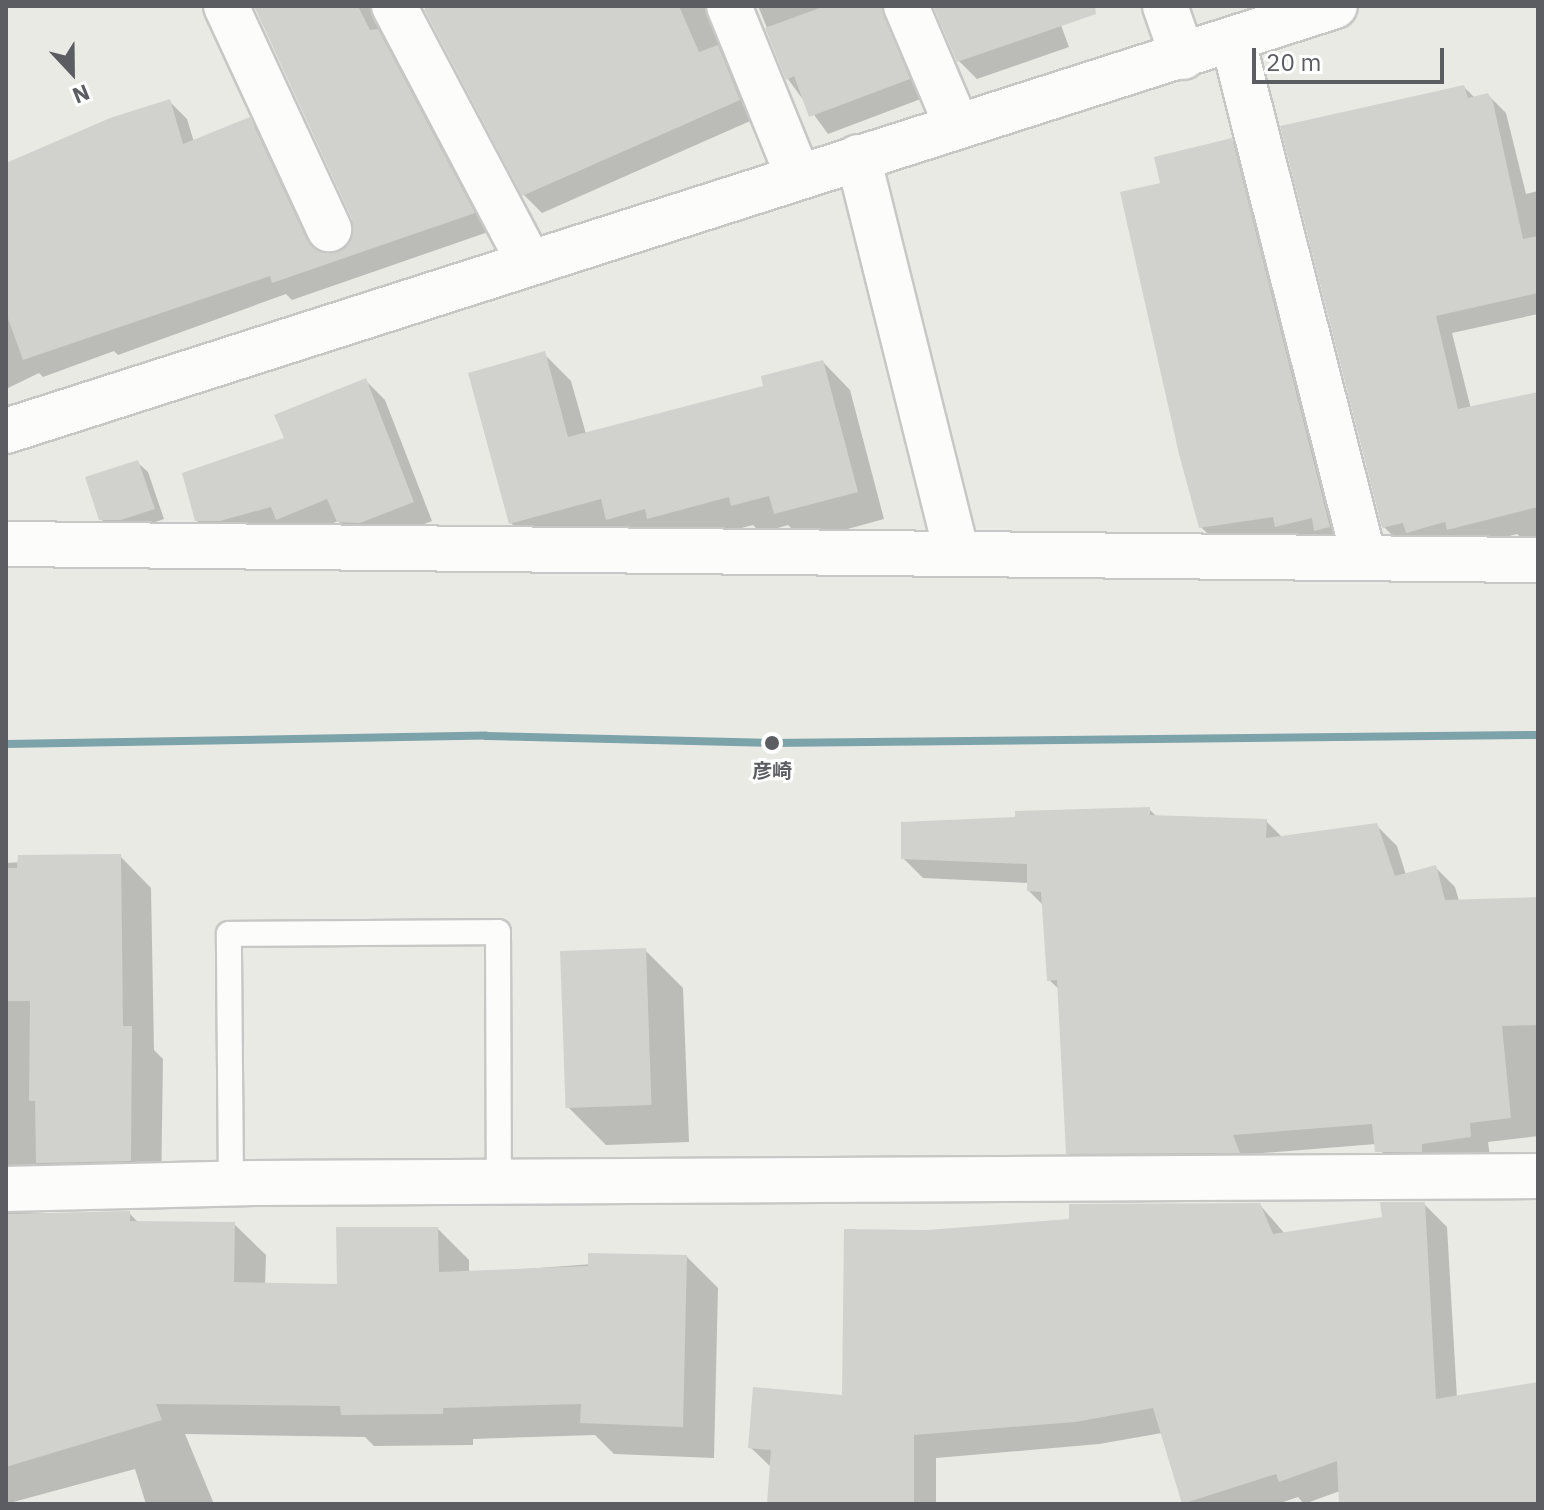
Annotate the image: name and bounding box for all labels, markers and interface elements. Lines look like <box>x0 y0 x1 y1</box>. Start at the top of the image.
north arrow <box>32 32 112 112</box>
scale bar <box>1256 32 1448 82</box>
text: 20 m <box>1266 46 1321 78</box>
text: N <box>68 78 94 111</box>
marker: 彦崎 <box>761 732 783 754</box>
place label: 彦崎 <box>752 758 792 782</box>

